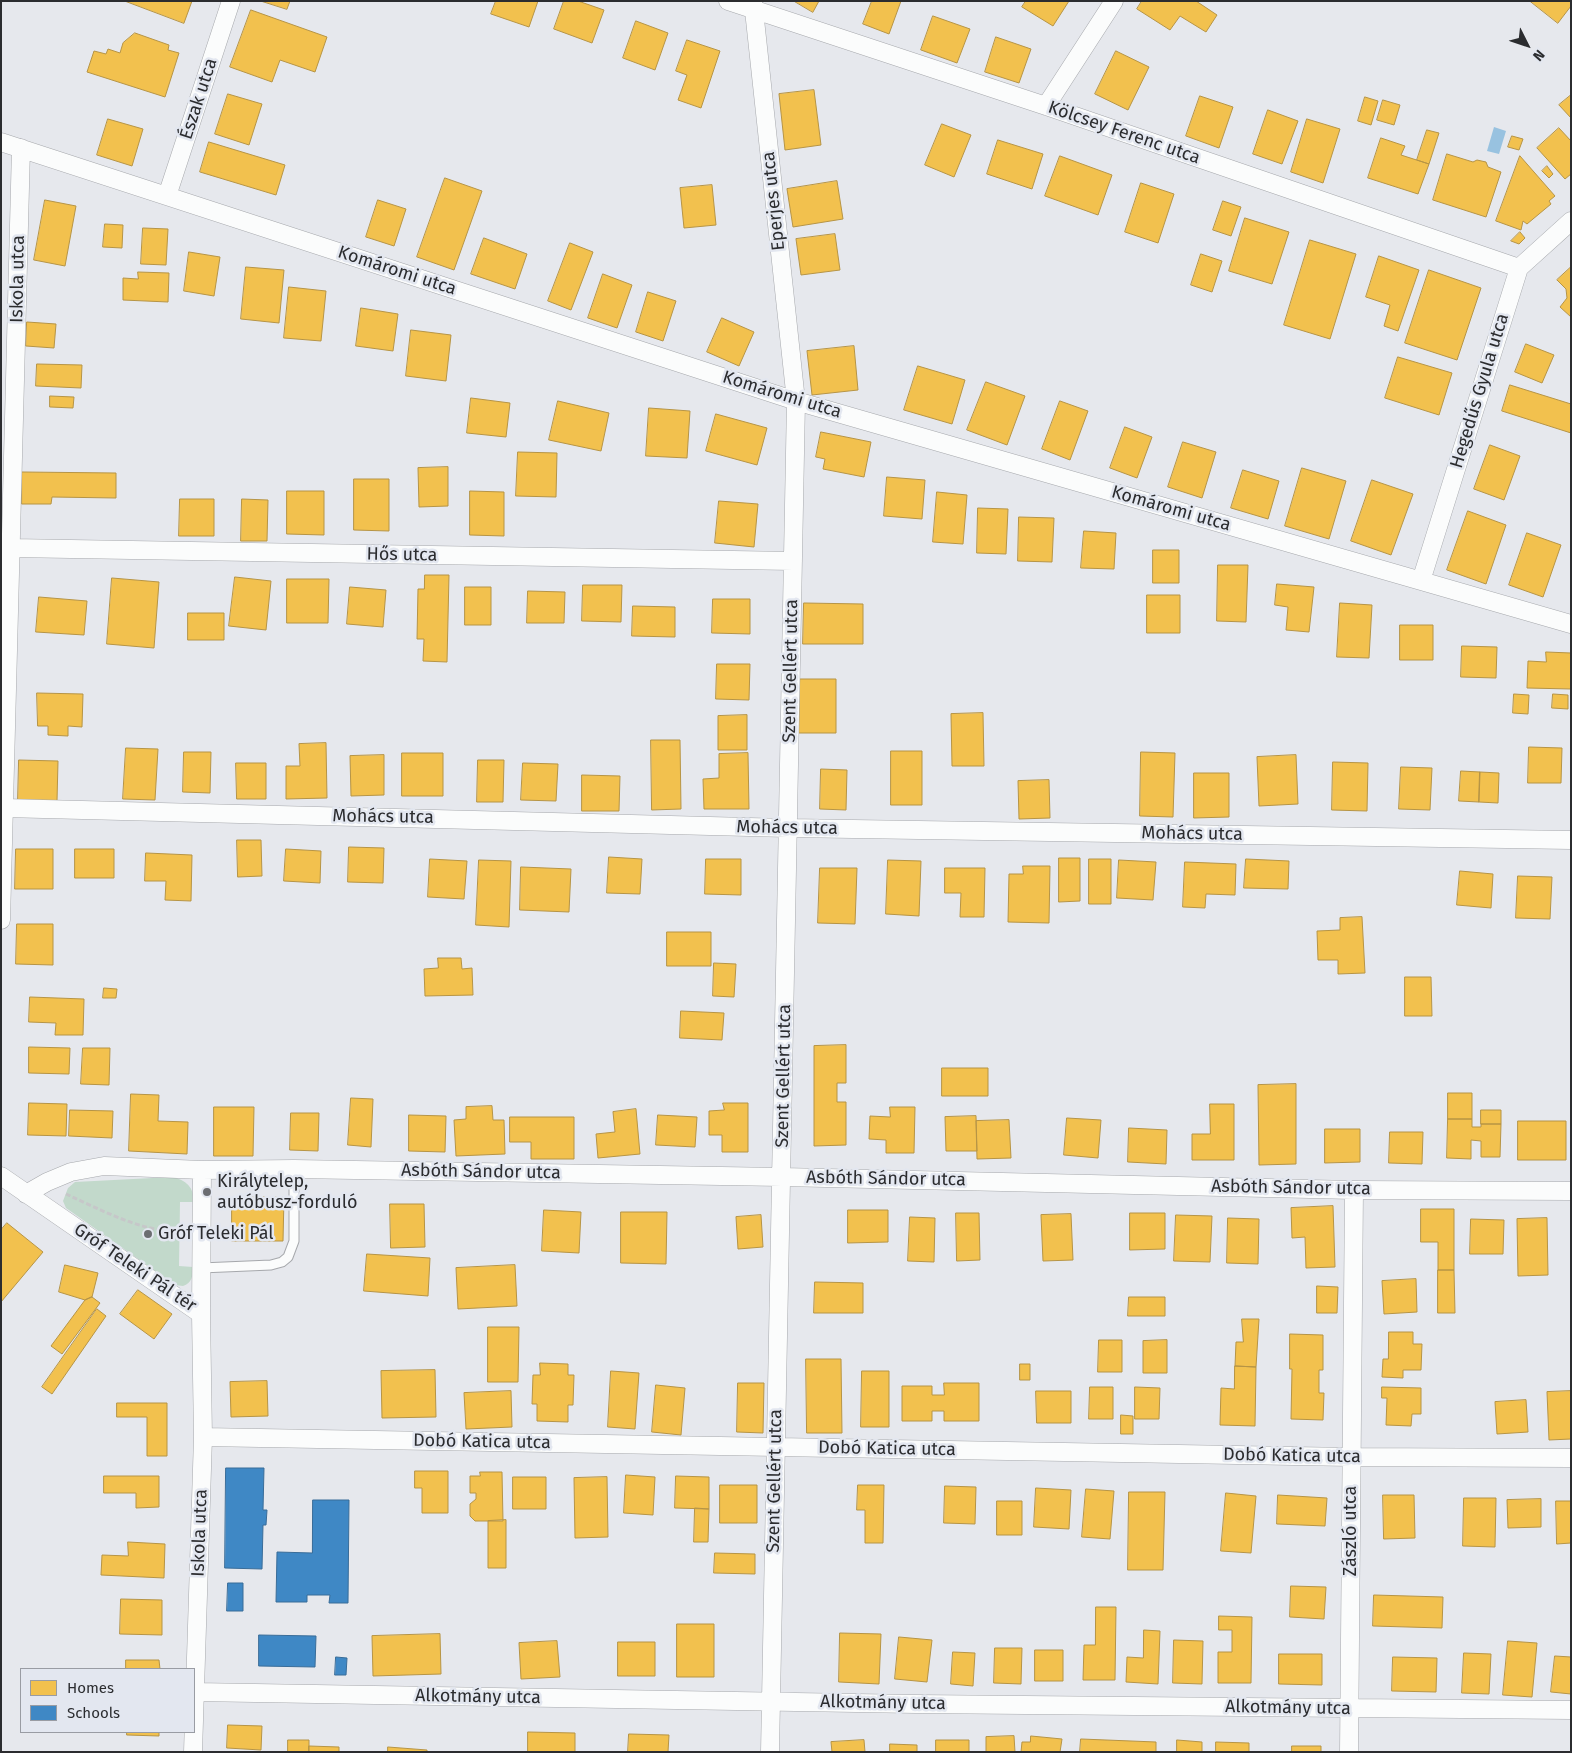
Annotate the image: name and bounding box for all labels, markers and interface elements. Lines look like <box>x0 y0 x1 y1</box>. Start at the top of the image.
north arrow <box>1502 20 1552 70</box>
text: N <box>1529 46 1548 64</box>
street label: Észak utca <box>176 56 222 142</box>
street label: Kölcsey Ferenc utca <box>1045 97 1203 169</box>
street label: Eperjes utca <box>758 150 790 252</box>
street label: Iskola utca <box>6 235 30 323</box>
street label: Komáromi utca <box>335 242 459 300</box>
street label: Hegedűs Gyula utca <box>1446 311 1514 471</box>
street label: Komáromi utca <box>720 367 844 423</box>
street label: Komáromi utca <box>1109 482 1233 536</box>
street label: Hős utca <box>366 544 438 566</box>
street label: Szent Gellért utca <box>779 599 803 743</box>
street label: Mohács utca <box>332 805 434 829</box>
street label: Mohács utca <box>736 816 838 840</box>
street label: Mohács utca <box>1141 822 1243 846</box>
street label: Szent Gellért utca <box>772 1004 796 1148</box>
street label: Asbóth Sándor utca <box>401 1160 561 1184</box>
street label: Asbóth Sándor utca <box>806 1167 966 1191</box>
place label: Királytelep, autóbusz-forduló <box>217 1171 358 1214</box>
street label: Asbóth Sándor utca <box>1211 1176 1371 1200</box>
marker: Királytelep, autóbusz-forduló <box>201 1186 213 1198</box>
street label: Gróf Teleki Pál tér <box>70 1219 200 1317</box>
place label: Gróf Teleki Pál <box>158 1223 274 1245</box>
marker: Gróf Teleki Pál <box>142 1228 154 1240</box>
street label: Szent Gellért utca <box>763 1409 787 1553</box>
street label: Dobó Katica utca <box>413 1430 551 1454</box>
street label: Dobó Katica utca <box>818 1437 956 1461</box>
street label: Dobó Katica utca <box>1223 1444 1361 1468</box>
street label: Zászló utca <box>1340 1486 1362 1576</box>
street label: Iskola utca <box>188 1489 212 1577</box>
legend <box>20 1668 195 1733</box>
text: Homes <box>67 1679 114 1697</box>
street label: Alkotmány utca <box>415 1685 541 1709</box>
street label: Alkotmány utca <box>820 1691 946 1715</box>
street label: Alkotmány utca <box>1225 1696 1351 1720</box>
text: Schools <box>67 1704 120 1722</box>

